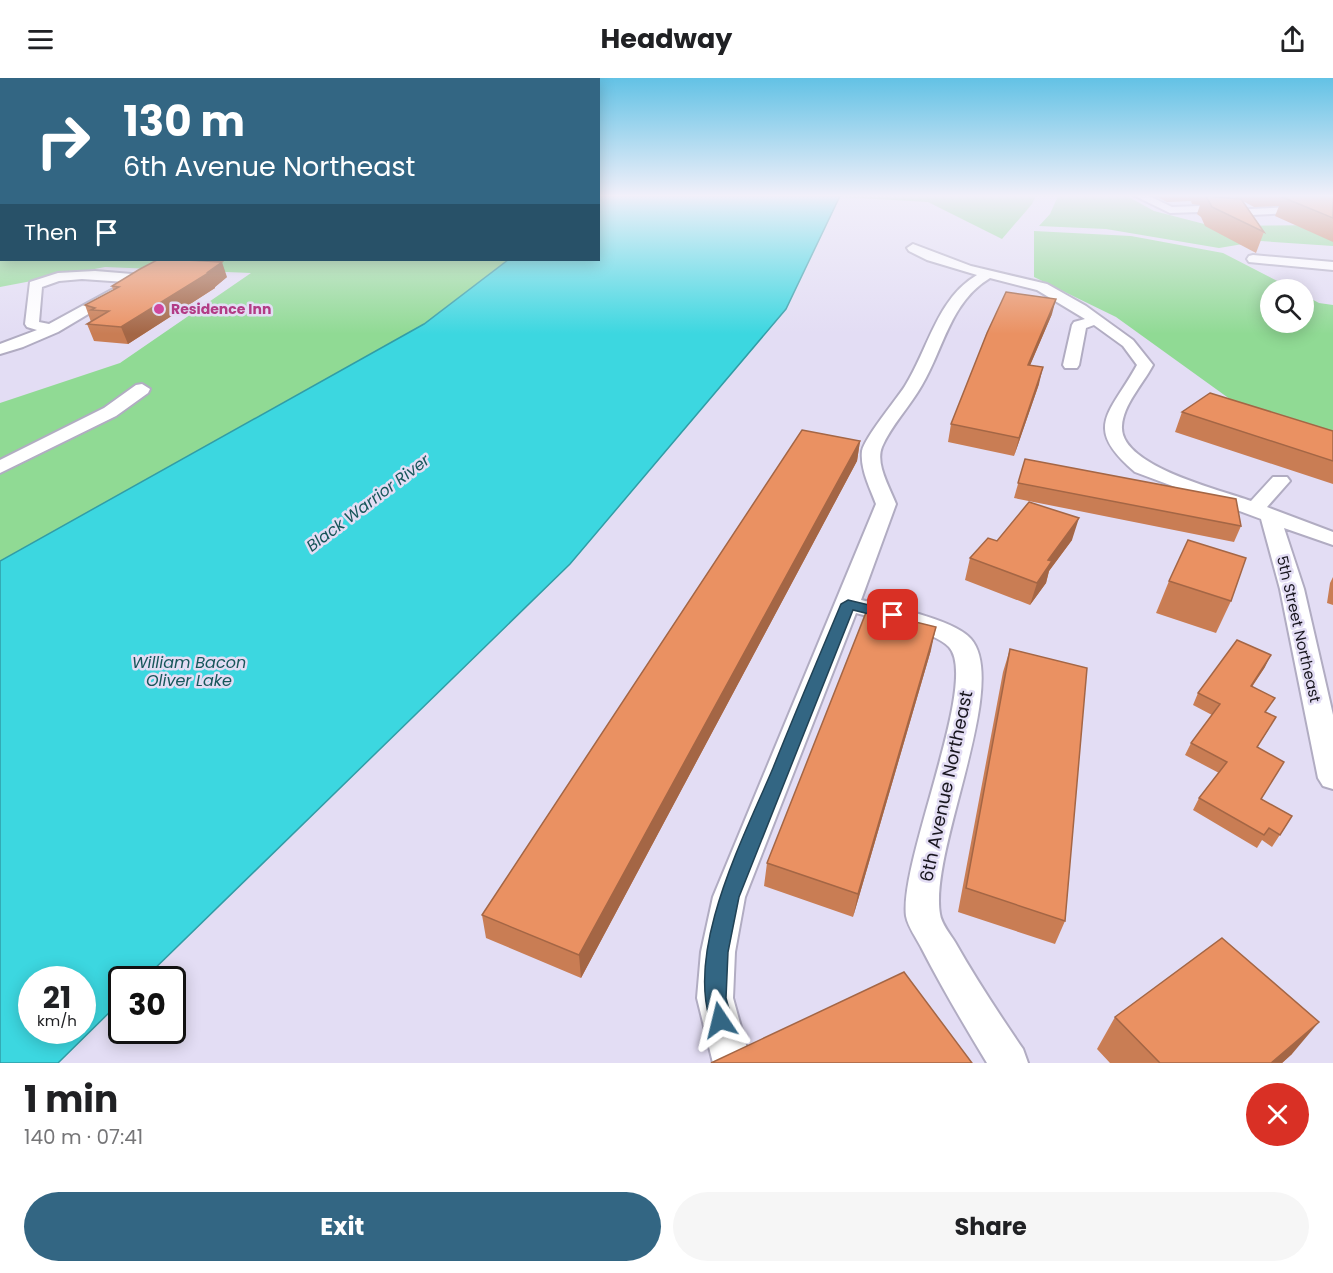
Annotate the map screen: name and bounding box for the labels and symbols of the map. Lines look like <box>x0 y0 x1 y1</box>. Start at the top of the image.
place label: Residence Inn <box>171 299 271 319</box>
marker: Residence Inn <box>152 302 166 316</box>
water label: Black Warrior River <box>302 448 435 557</box>
street label: 5th Street Northeast <box>1272 554 1326 704</box>
pin <box>867 589 918 640</box>
water label: William Bacon Oliver Lake <box>132 651 246 692</box>
street label: 6th Avenue Northeast <box>914 688 978 884</box>
speed limit sign: 30 <box>108 966 186 1044</box>
position arrow <box>688 988 752 1052</box>

